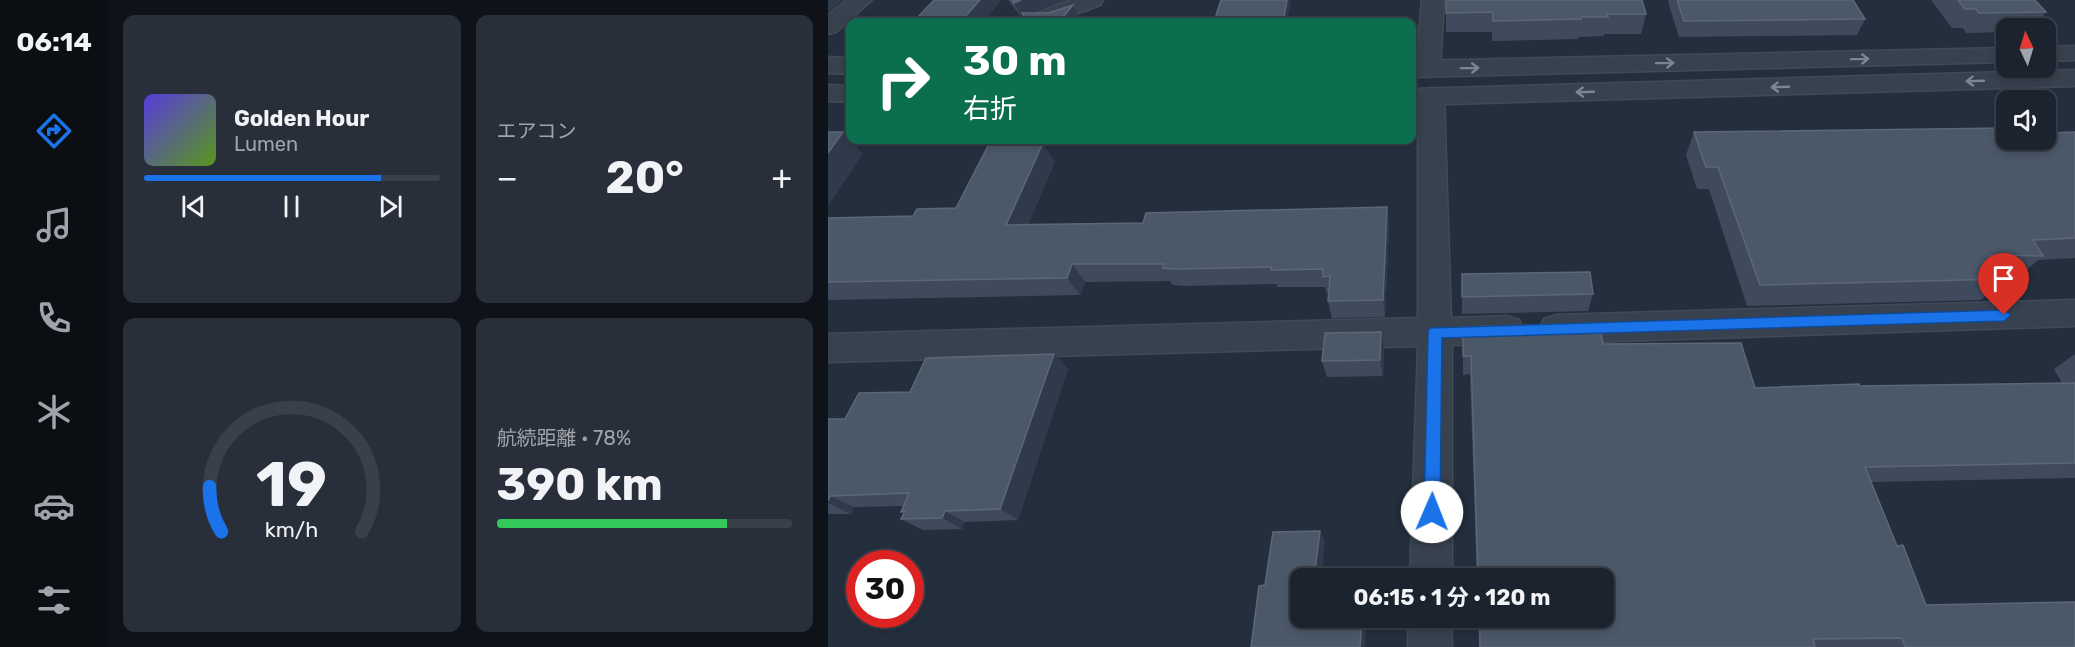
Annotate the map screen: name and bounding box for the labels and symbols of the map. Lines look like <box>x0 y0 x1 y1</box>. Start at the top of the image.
north arrow <box>1996 18 2056 78</box>
one-way arrow <box>1849 53 1869 64</box>
one-way arrow <box>1654 58 1674 69</box>
one-way arrow <box>1459 63 1479 74</box>
one-way arrow <box>1965 75 1985 87</box>
one-way arrow <box>1770 81 1790 92</box>
one-way arrow <box>1575 86 1595 98</box>
pin <box>1978 253 2029 315</box>
position arrow <box>1400 480 1464 544</box>
speed limit sign: 30 <box>846 550 924 628</box>

